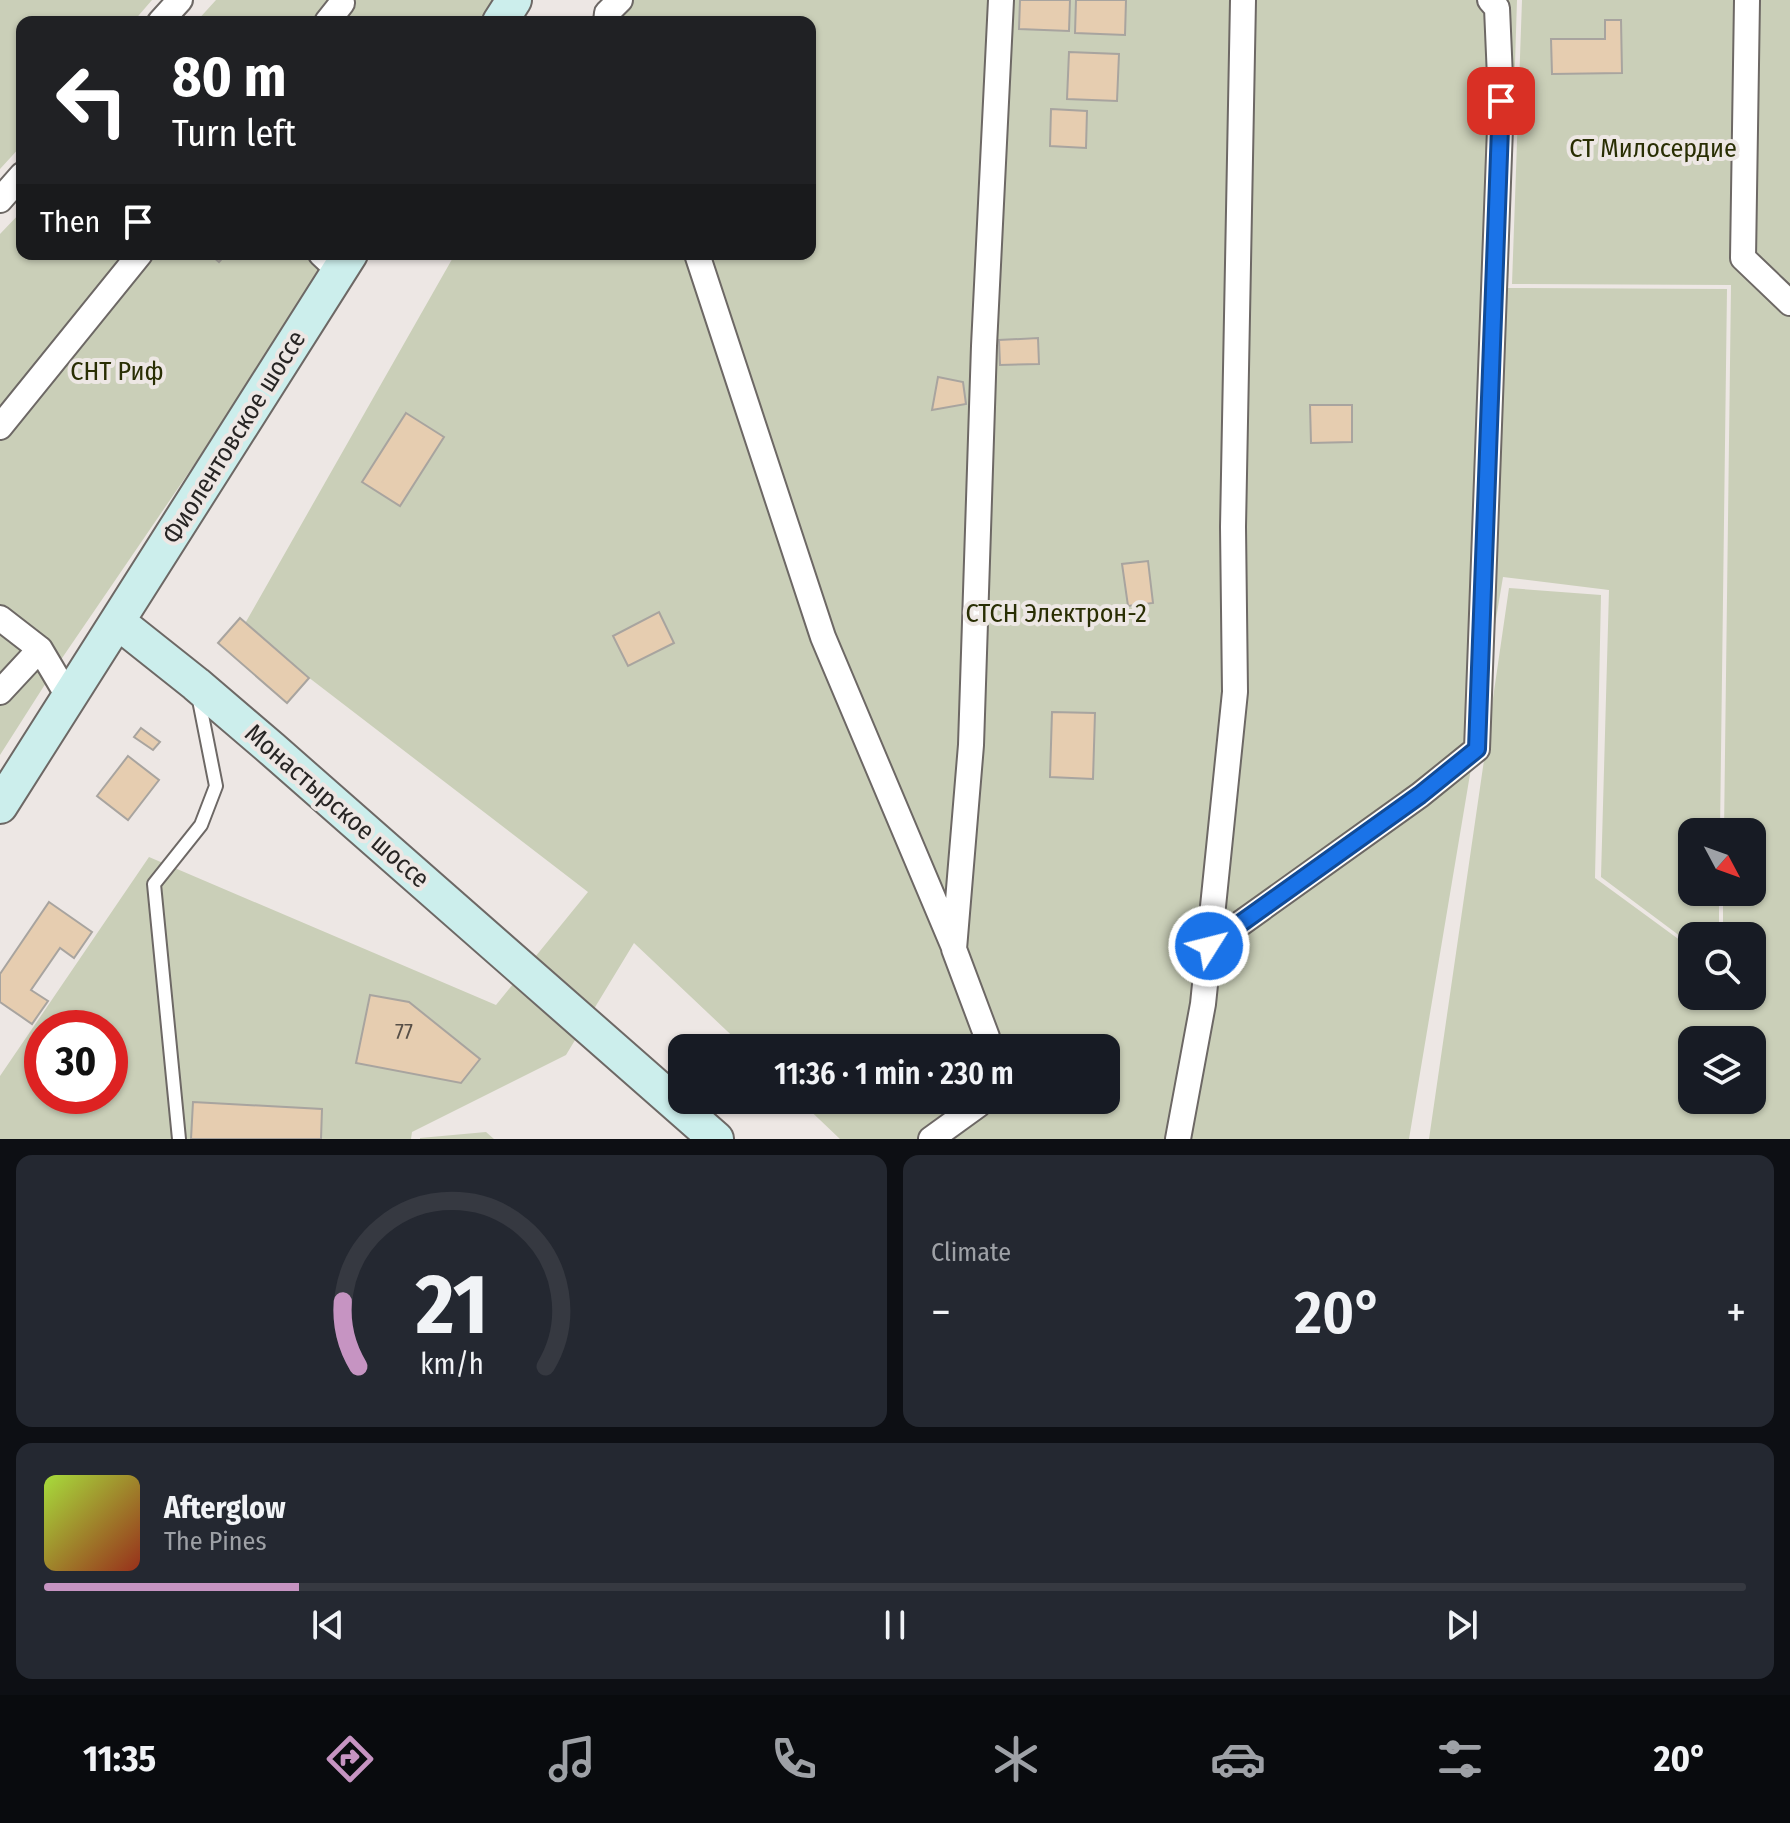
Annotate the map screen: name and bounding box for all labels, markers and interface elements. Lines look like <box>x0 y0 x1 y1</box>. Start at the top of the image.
text: 80 m <box>172 44 287 111</box>
icon: left <box>40 48 144 152</box>
pin <box>1467 67 1535 135</box>
icon: arrive <box>1479 79 1523 123</box>
text: Turn left <box>172 112 296 156</box>
park label: СТ Милосердие <box>1569 133 1737 164</box>
icon: arrive <box>116 200 160 244</box>
text: Then <box>40 204 100 240</box>
street label: Фиолентовское шоссе <box>156 325 312 549</box>
park label: СНТ Риф <box>70 356 164 387</box>
park label: СТСН Электрон-2 <box>965 598 1147 629</box>
street label: Монастырское шоссе <box>239 718 435 894</box>
north arrow <box>1678 818 1766 906</box>
map controls <box>1678 818 1766 1114</box>
position arrow <box>1167 904 1251 988</box>
button: search <box>1678 922 1766 1010</box>
speed limit sign: 30 <box>24 1010 128 1114</box>
house number: 77 <box>395 1018 413 1045</box>
button: layers <box>1678 1026 1766 1114</box>
text: 11:36 · 1 min · 230 m <box>774 1056 1014 1092</box>
text: Climate <box>931 1237 1011 1268</box>
text: 21 <box>414 1255 488 1355</box>
text: 20° <box>1294 1277 1382 1349</box>
text: − <box>931 1286 951 1339</box>
text: + <box>1726 1286 1746 1339</box>
text: km/h <box>420 1347 483 1382</box>
text: Afterglow <box>164 1490 286 1526</box>
text: The Pines <box>164 1526 267 1557</box>
icon: previous <box>306 1603 350 1647</box>
icon: pause <box>873 1603 917 1647</box>
icon: next <box>1440 1603 1484 1647</box>
icon: directions <box>322 1731 378 1787</box>
icon: music <box>544 1731 600 1787</box>
icon: phone <box>766 1731 822 1787</box>
icon: climate <box>988 1731 1044 1787</box>
icon: car <box>1210 1731 1266 1787</box>
icon: filters <box>1432 1731 1488 1787</box>
text: 11:35 <box>83 1737 156 1781</box>
text: 20° <box>1654 1737 1707 1781</box>

